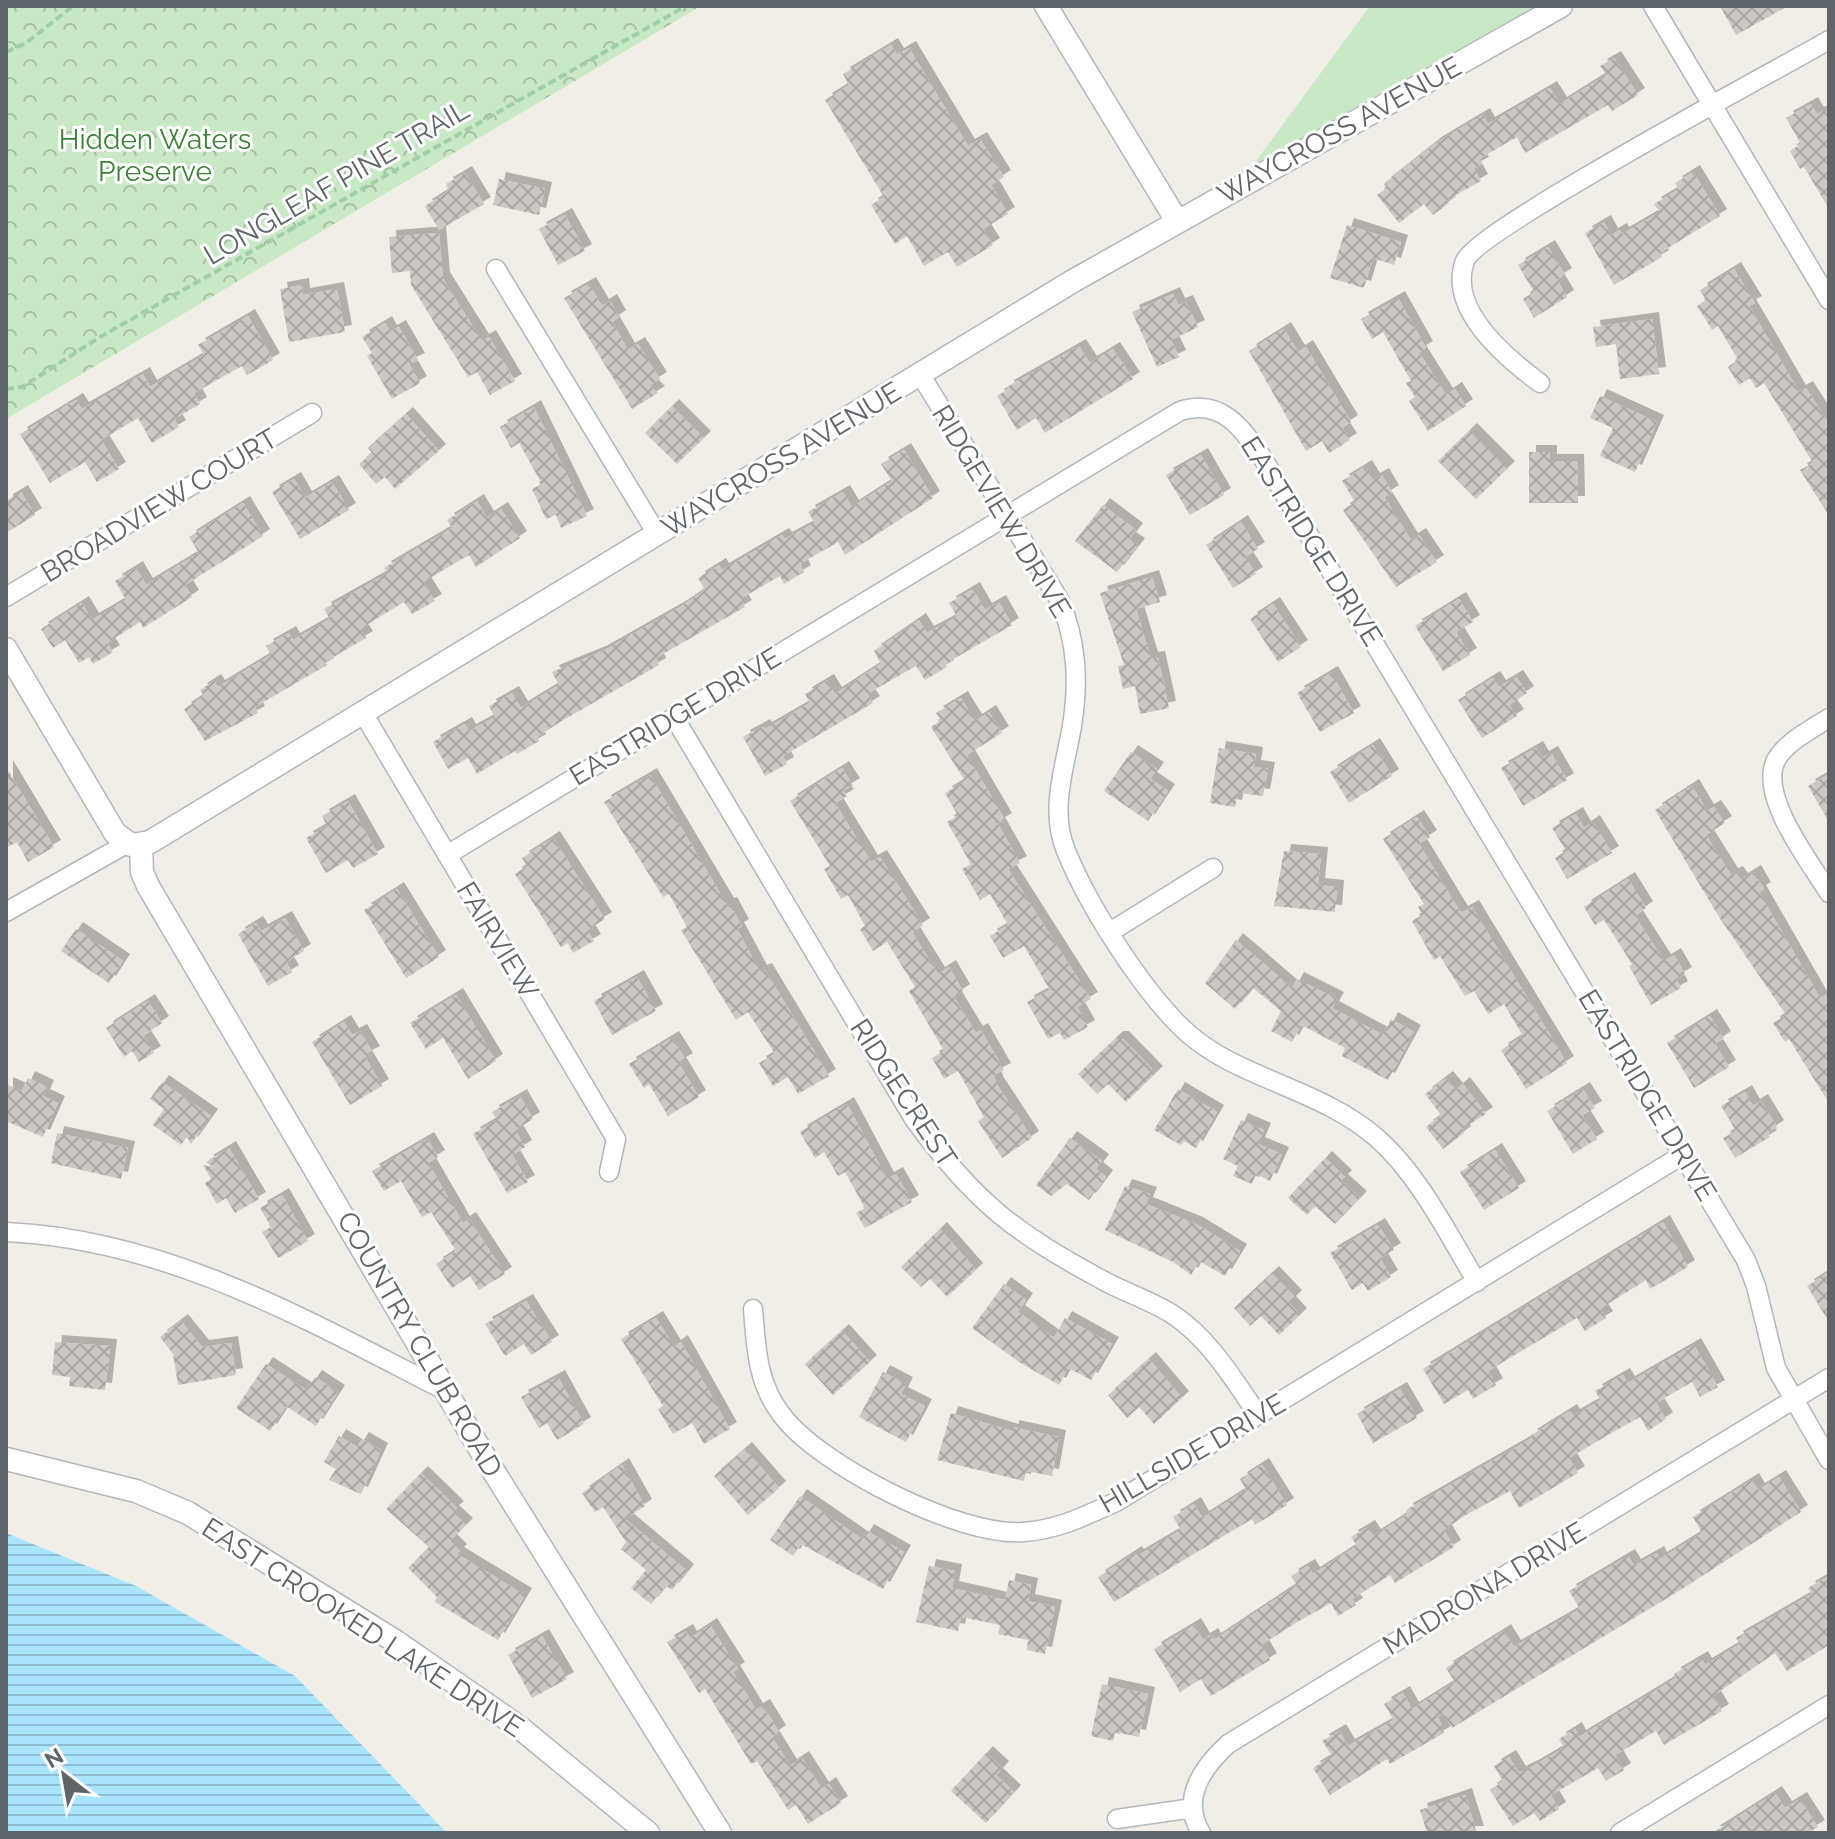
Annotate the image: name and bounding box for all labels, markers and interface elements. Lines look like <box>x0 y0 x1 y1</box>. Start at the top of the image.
street label: WAYCROSS AVENUE <box>1212 50 1467 211</box>
street label: LONGLEAF PINE TRAIL <box>198 93 475 272</box>
park label: Hidden Waters Preserve <box>59 123 251 188</box>
street label: WAYCROSS AVENUE <box>656 375 907 544</box>
street label: RIDGEVIEW DRIVE <box>925 399 1078 624</box>
street label: BROADVIEW COURT <box>35 422 284 589</box>
street label: EASTRIDGE DRIVE <box>1234 431 1389 652</box>
street label: EASTRIDGE DRIVE <box>564 640 787 793</box>
street label: FAIRVIEW <box>450 876 545 1005</box>
street label: EASTRIDGE DRIVE <box>1571 984 1724 1207</box>
street label: RIDGECREST <box>843 1013 964 1174</box>
street label: COUNTRY CLUB ROAD <box>330 1206 509 1483</box>
street label: HILLSIDE DRIVE <box>1093 1387 1291 1520</box>
street label: EAST CROOKED LAKE DRIVE <box>196 1511 530 1744</box>
street label: MADRONA DRIVE <box>1377 1515 1592 1662</box>
north arrow <box>24 1735 104 1815</box>
text: N <box>40 1742 68 1773</box>

